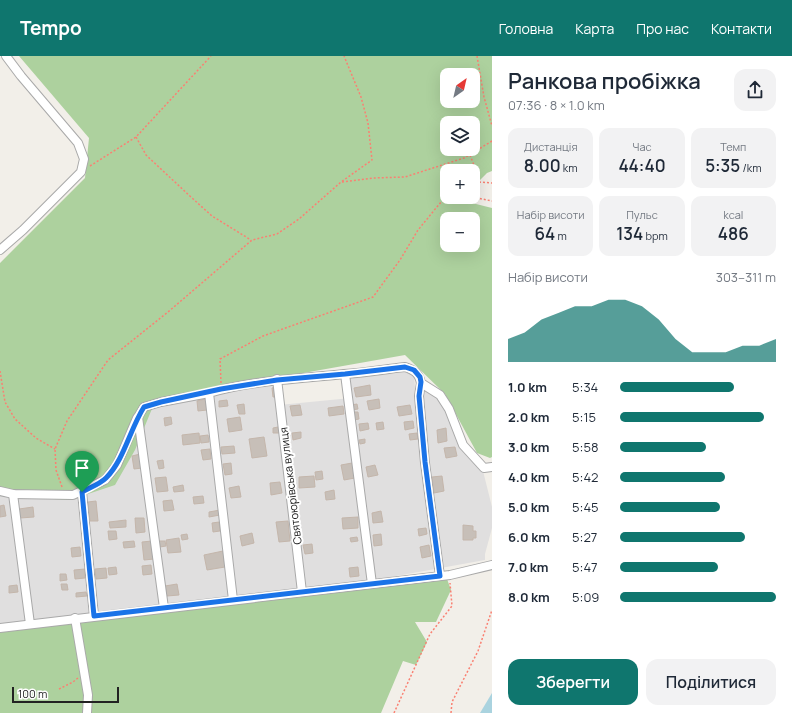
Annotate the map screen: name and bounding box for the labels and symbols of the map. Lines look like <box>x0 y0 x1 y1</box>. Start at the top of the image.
north arrow <box>440 68 480 108</box>
street label: Святоюрівська вулиця <box>275 426 305 546</box>
pin <box>65 451 99 492</box>
scale bar <box>12 685 119 704</box>

